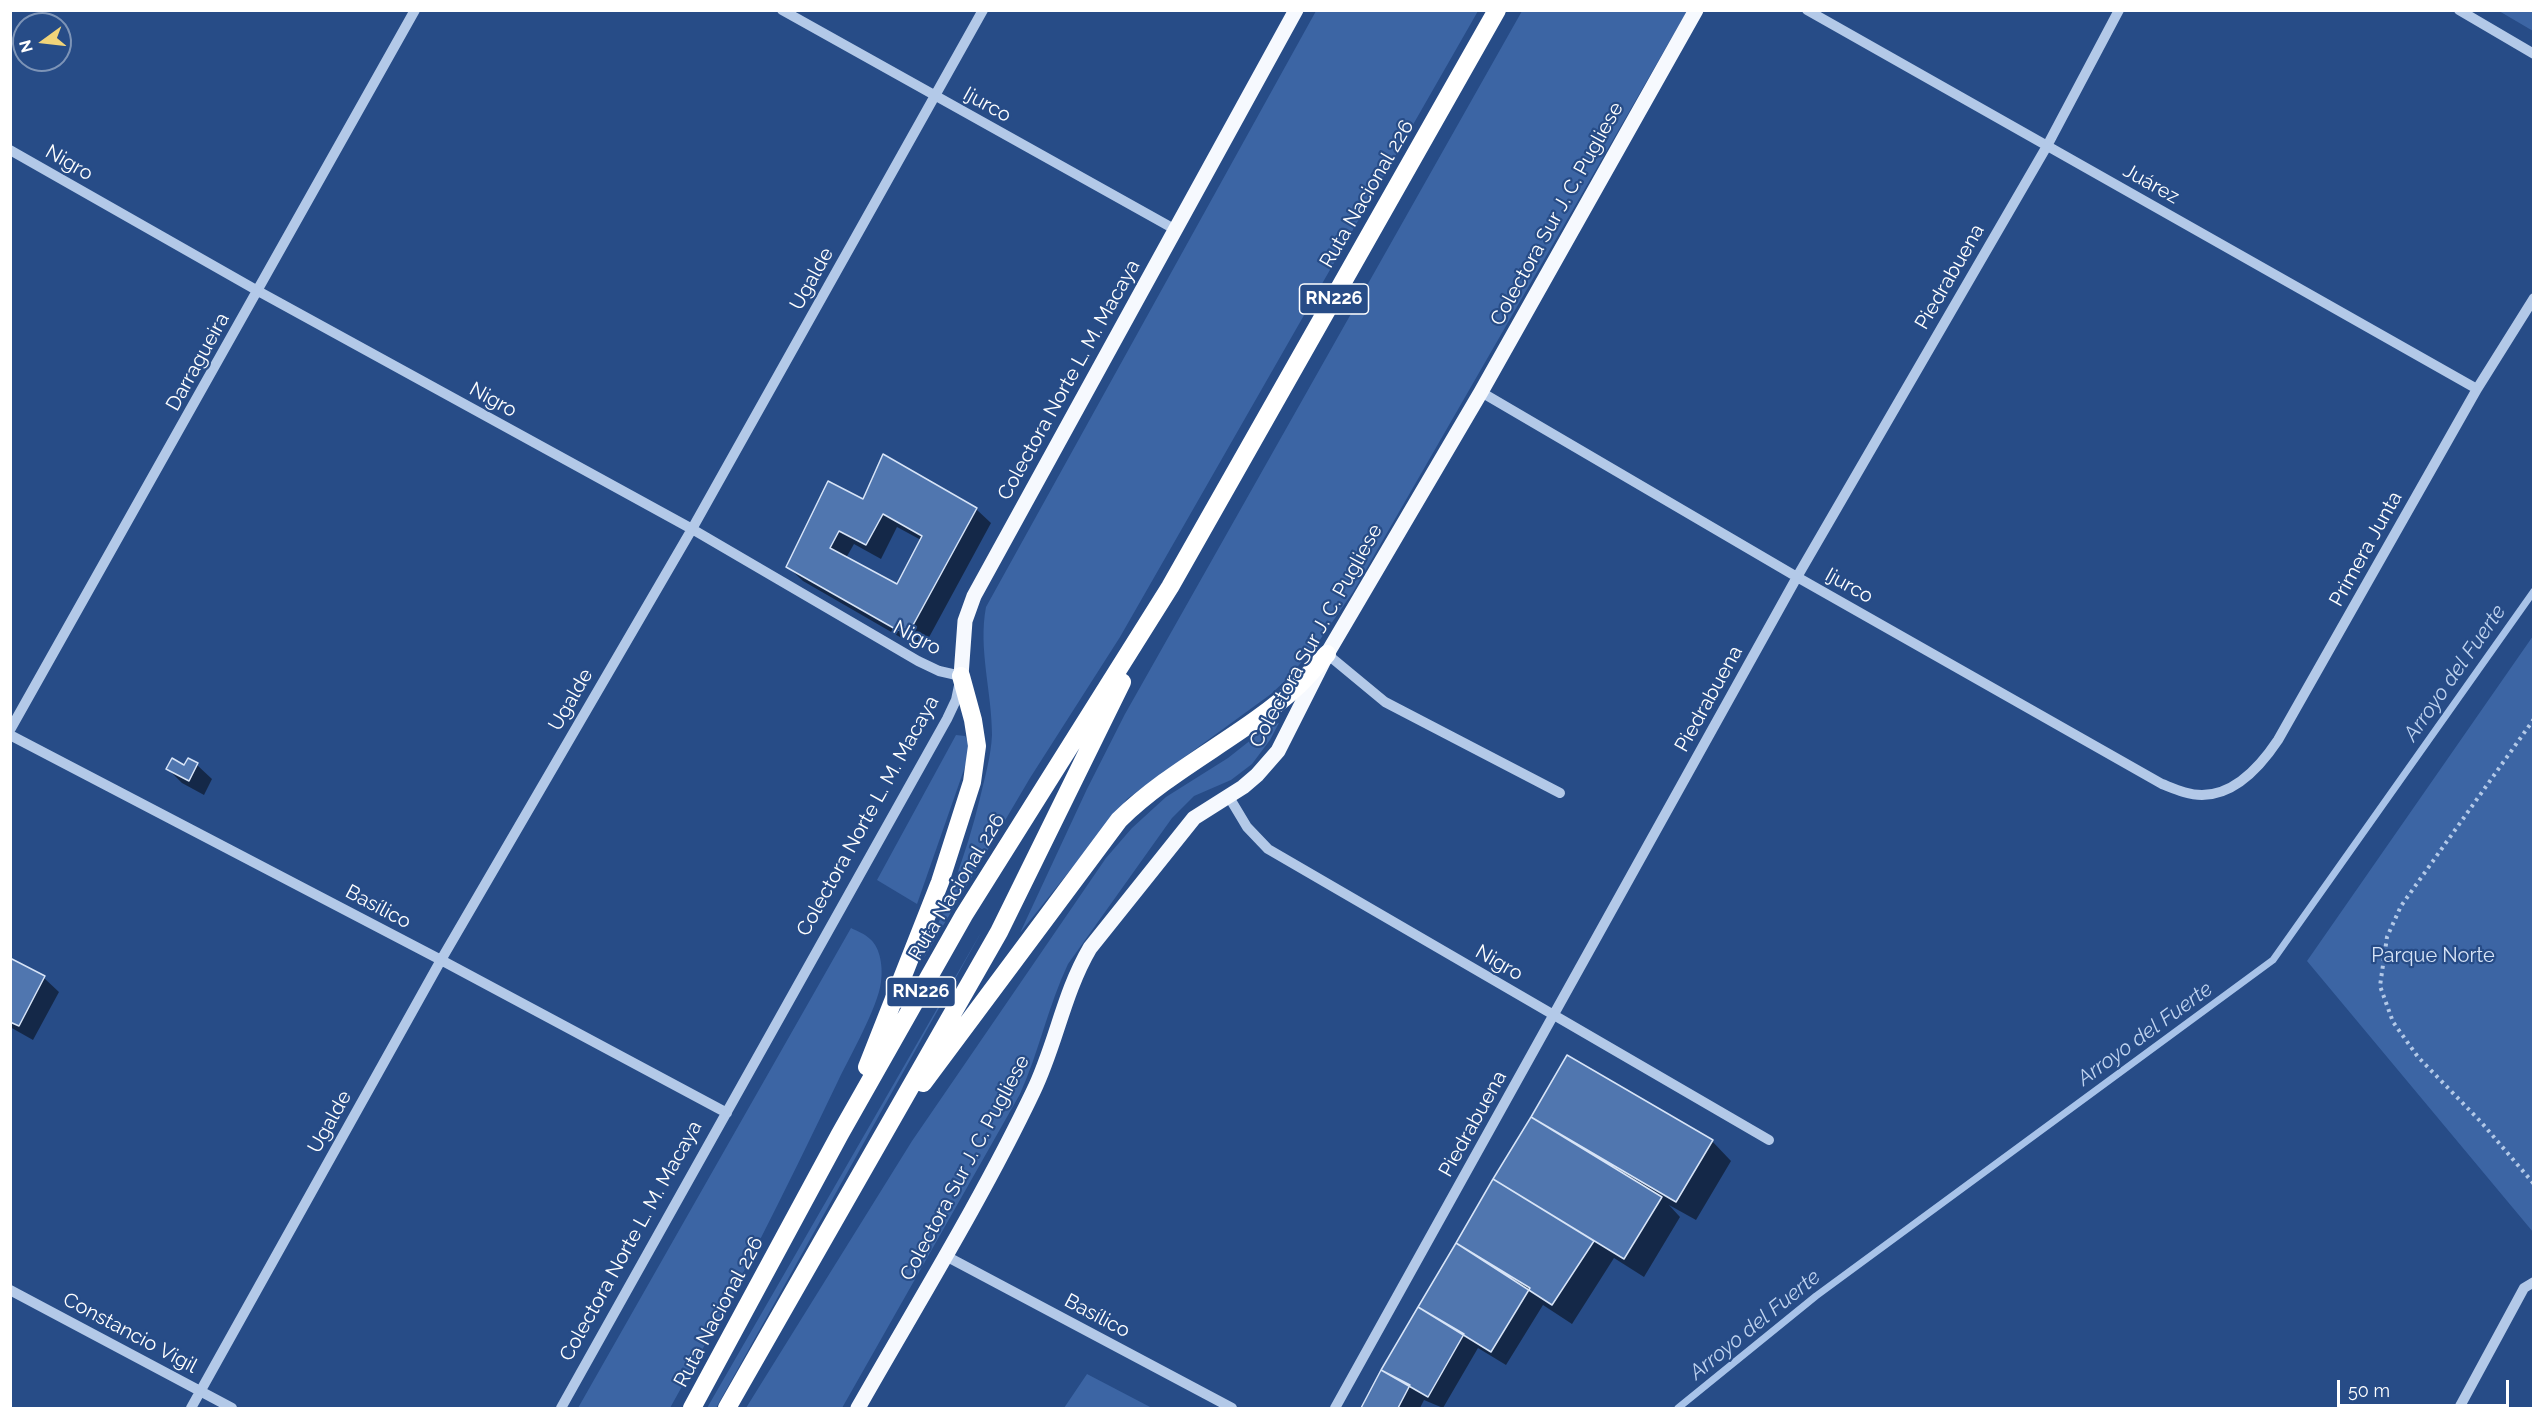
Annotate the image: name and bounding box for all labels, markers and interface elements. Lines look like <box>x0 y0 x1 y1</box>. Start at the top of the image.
north arrow <box>12 12 72 72</box>
text: N <box>15 38 37 55</box>
street label: Ijurco <box>959 82 1015 128</box>
street label: Colectora Sur J. C. Pugliese <box>1485 98 1629 330</box>
street label: Ruta Nacional 226 <box>1315 116 1419 272</box>
street label: Nigro <box>41 140 97 186</box>
street label: Juárez <box>2119 159 2183 209</box>
street label: Piedrabuena <box>1910 220 1990 334</box>
street label: Ugalde <box>785 244 839 314</box>
street label: Colectora Norte L. M. Macaya <box>993 256 1145 504</box>
road number: RN226 <box>1300 284 1368 314</box>
street label: Darragueira <box>161 309 235 415</box>
street label: Nigro <box>465 377 521 423</box>
street label: Primera Junta <box>2325 487 2407 611</box>
street label: Colectora Sur J. C. Pugliese <box>1244 520 1388 752</box>
street label: Ijurco <box>1821 563 1877 609</box>
water label: Arroyo del Fuerte <box>2399 600 2511 746</box>
street label: Nigro <box>889 615 945 661</box>
street label: Piedrabuena <box>1670 642 1748 756</box>
street label: Ugalde <box>544 665 598 735</box>
street label: Colectora Norte L. M. Macaya <box>792 692 944 940</box>
street label: Ruta Nacional 226 <box>904 809 1010 965</box>
street label: Basílico <box>341 880 415 934</box>
street label: Nigro <box>1471 940 1527 986</box>
park label: Parque Norte <box>2371 944 2495 968</box>
road number: RN226 <box>886 977 956 1007</box>
water label: Arroyo del Fuerte <box>2073 977 2217 1091</box>
street label: Colectora Sur J. C. Pugliese <box>895 1051 1035 1285</box>
street label: Piedrabuena <box>1434 1067 1512 1181</box>
street label: Ugalde <box>303 1087 357 1157</box>
street label: Colectora Norte L. M. Macaya <box>555 1117 707 1365</box>
street label: Ruta Nacional 226 <box>669 1233 769 1391</box>
water label: Arroyo del Fuerte <box>1685 1265 1825 1385</box>
street label: Constancio Vigil <box>59 1288 201 1378</box>
street label: Basílico <box>1060 1289 1134 1343</box>
scale bar <box>2340 1368 2512 1406</box>
text: 50 m <box>2348 1380 2390 1401</box>

